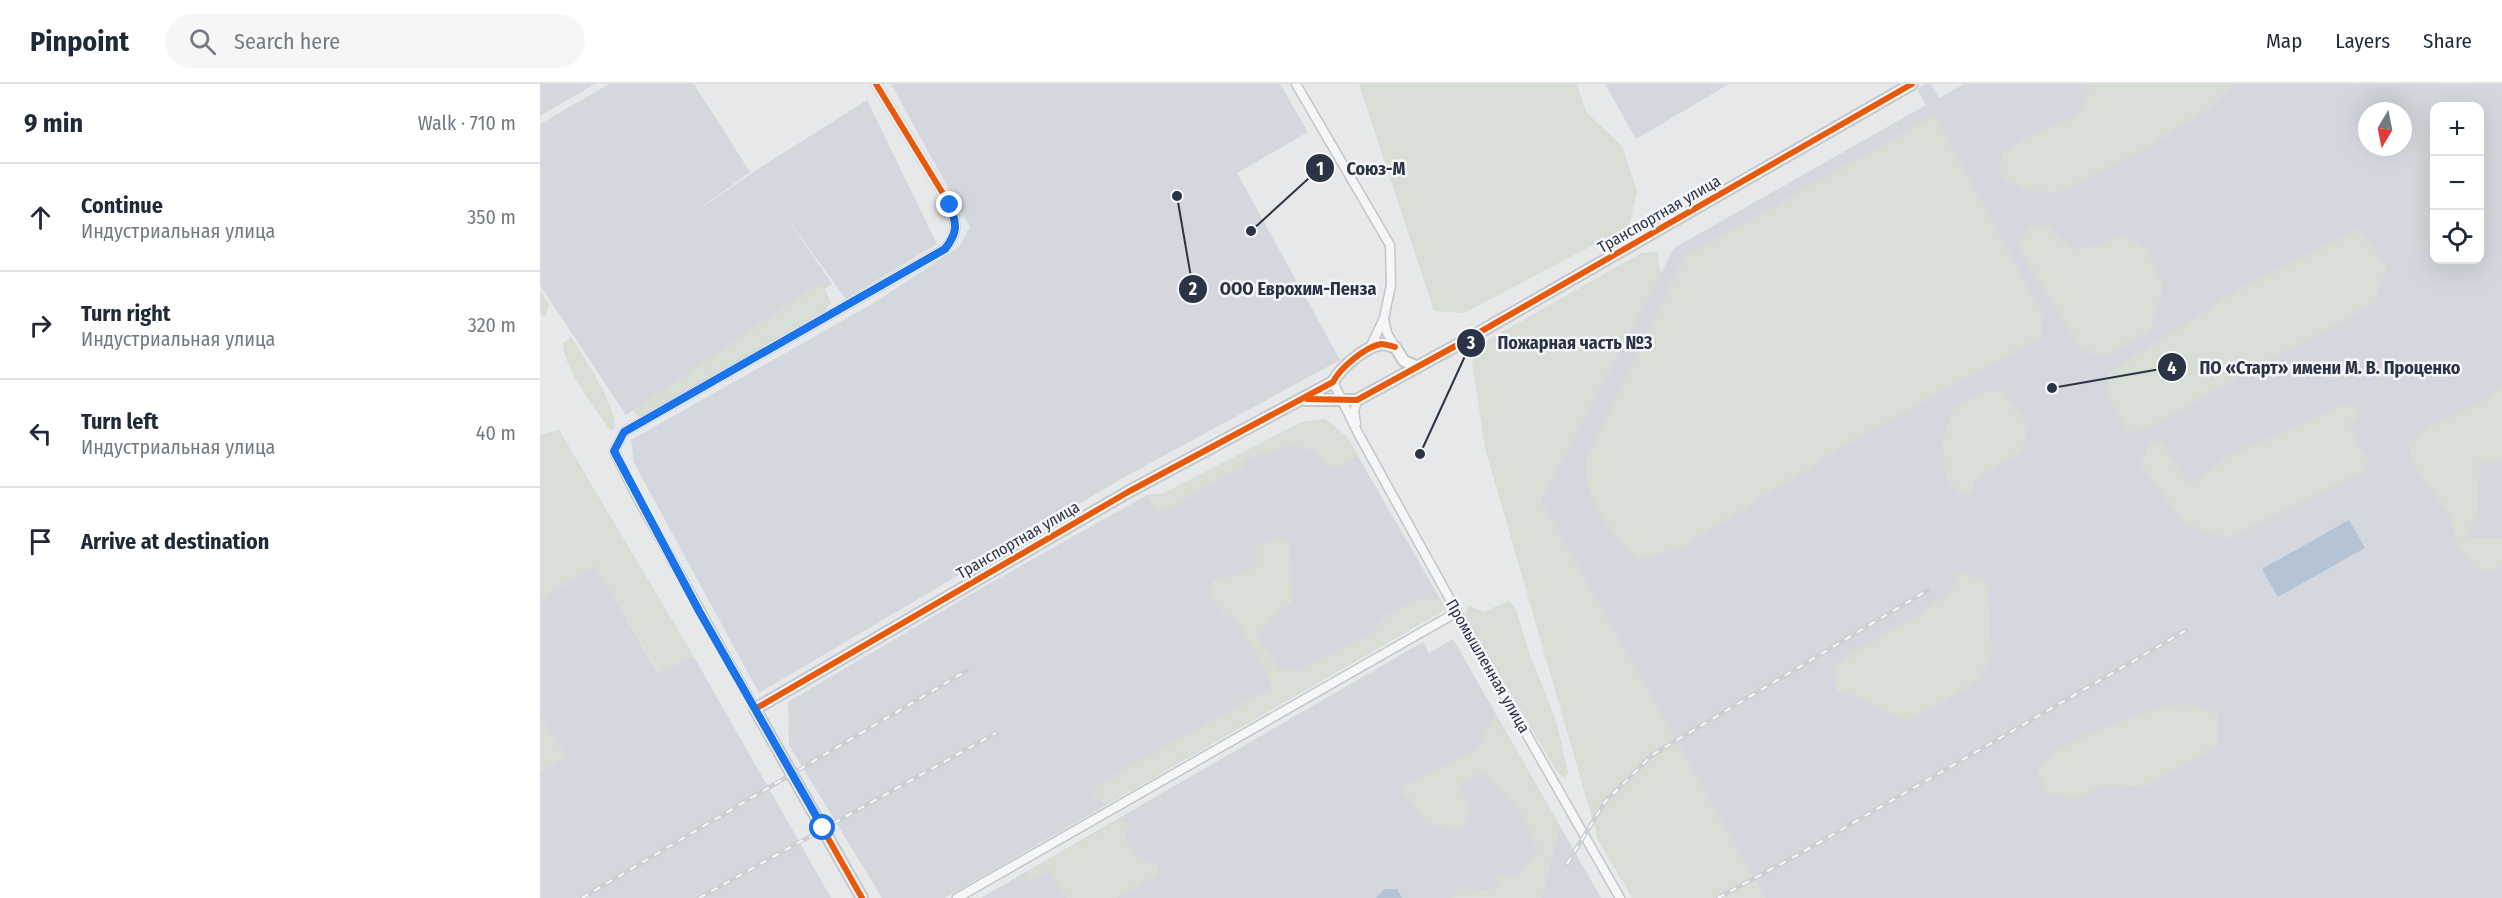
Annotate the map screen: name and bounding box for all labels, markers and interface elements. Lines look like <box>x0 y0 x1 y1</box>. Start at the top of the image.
search box <box>165 14 585 68</box>
text: Pinpoint <box>30 25 129 58</box>
icon: search <box>186 25 219 58</box>
text: Search here <box>234 28 340 55</box>
text: Map <box>2266 28 2302 54</box>
text: Layers <box>2335 28 2390 54</box>
text: Share <box>2423 28 2472 54</box>
north arrow <box>2358 102 2412 156</box>
map controls <box>2430 102 2484 264</box>
button: + <box>2430 102 2484 156</box>
text: 9 min <box>24 108 83 139</box>
text: Walk · 710 m <box>418 111 516 135</box>
callout: Союз-М <box>1305 150 1418 186</box>
button: − <box>2430 156 2484 210</box>
text: 1 <box>1316 158 1324 180</box>
text: Союз-М <box>1346 158 1406 180</box>
street label: Транспортная улица <box>1594 171 1724 257</box>
route end <box>936 191 962 217</box>
text: Continue <box>81 192 163 219</box>
icon: ahead <box>24 201 57 234</box>
text: 350 m <box>467 205 516 229</box>
button: locate <box>2430 210 2484 264</box>
text: Индустриальная улица <box>81 219 275 243</box>
callout: ООО Еврохим-Пенза <box>1178 271 1389 307</box>
text: 2 <box>1188 278 1197 300</box>
text: ООО Еврохим-Пенза <box>1220 278 1376 300</box>
text: Turn right <box>81 300 170 327</box>
icon: right <box>24 309 57 342</box>
text: 320 m <box>468 313 516 337</box>
callout: Пожарная часть №3 <box>1456 325 1665 361</box>
text: Индустриальная улица <box>81 327 275 351</box>
text: 3 <box>1466 332 1476 354</box>
text: Пожарная часть №3 <box>1497 332 1653 354</box>
callout: ПО «Старт» имени M. B. Проценко <box>2157 349 2472 385</box>
text: 4 <box>2167 357 2177 379</box>
text: ПО «Старт» имени M. B. Проценко <box>2200 357 2461 379</box>
text: Turn left <box>81 408 159 435</box>
icon: left <box>24 417 57 450</box>
text: 40 m <box>476 421 516 445</box>
text: Индустриальная улица <box>81 435 275 459</box>
street label: Транспортная улица <box>953 497 1083 583</box>
icon: arrive <box>24 525 57 558</box>
text: Arrive at destination <box>81 528 269 555</box>
street label: Промышленная улица <box>1442 596 1534 736</box>
route start <box>809 814 835 840</box>

